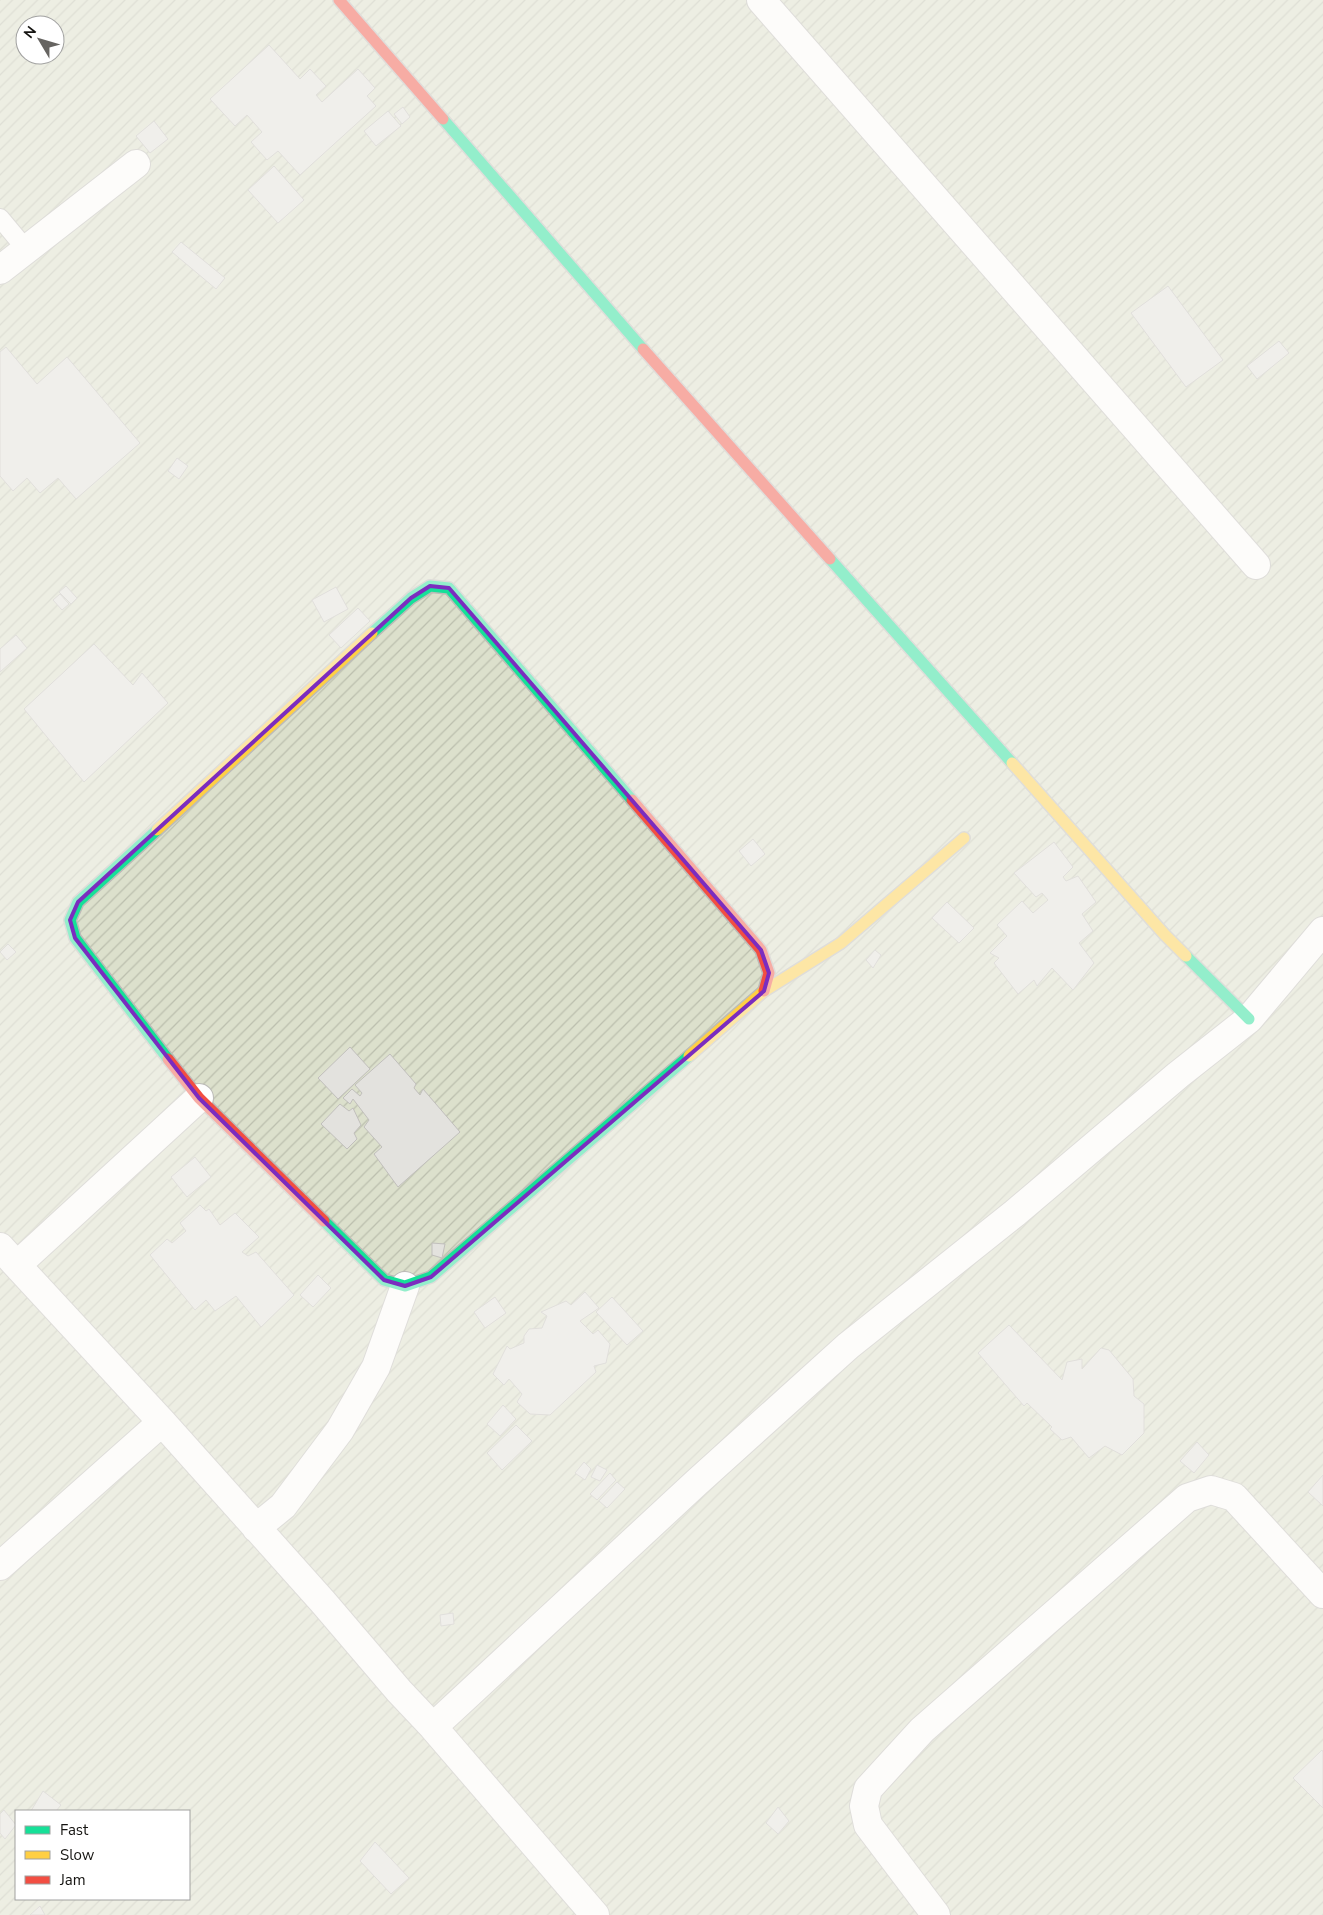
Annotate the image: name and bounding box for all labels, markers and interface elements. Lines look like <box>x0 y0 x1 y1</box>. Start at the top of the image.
north arrow <box>15 15 65 65</box>
text: N <box>19 22 41 42</box>
legend <box>15 1810 190 1900</box>
text: Fast <box>60 1820 89 1840</box>
text: Slow <box>60 1845 95 1865</box>
text: Jam <box>59 1870 86 1890</box>

